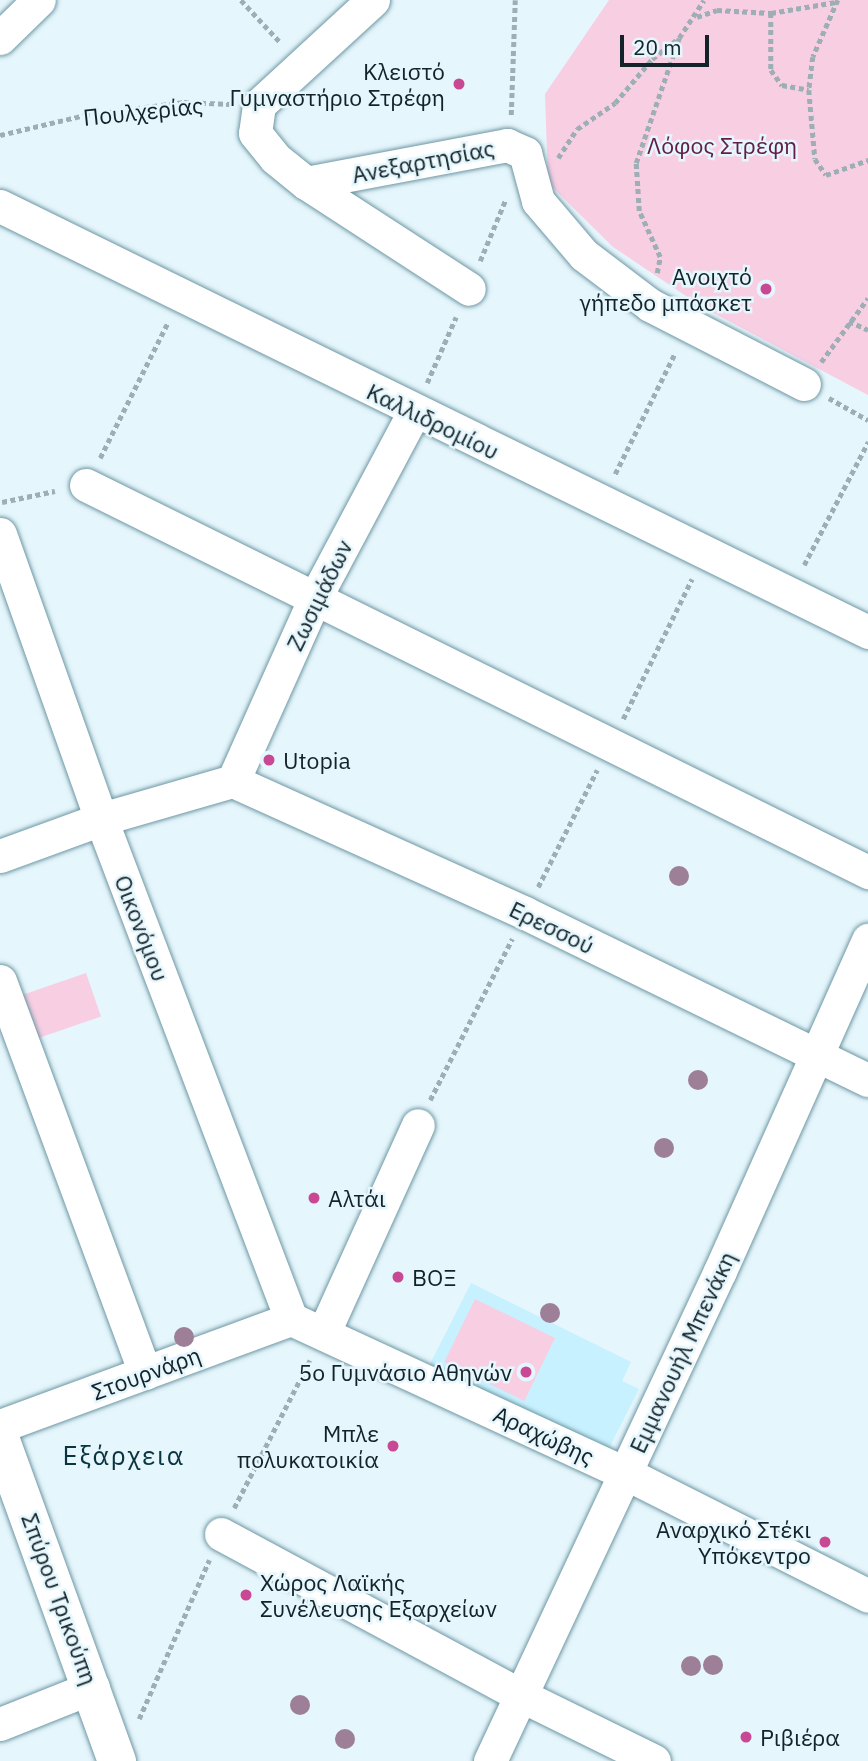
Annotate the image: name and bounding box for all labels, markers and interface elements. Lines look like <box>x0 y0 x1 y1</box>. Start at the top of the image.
scale bar <box>623 21 712 65</box>
text: 20 m <box>633 33 682 61</box>
place label: Κλειστό Γυμναστήριο Στρέφη <box>229 57 445 111</box>
marker: Κλειστό Γυμναστήριο Στρέφη <box>451 76 467 92</box>
street label: Πουλχερίας <box>82 91 204 131</box>
park label: Λόφος Στρέφη <box>647 131 797 159</box>
street label: Ανεξαρτησίας <box>349 134 497 188</box>
place label: Ανοιχτό γήπεδο μπάσκετ <box>580 262 752 316</box>
marker: Ανοιχτό γήπεδο μπάσκετ <box>758 281 774 297</box>
street label: Καλλιδρομίου <box>362 377 504 465</box>
street label: Ζωσιμάδων <box>280 535 358 655</box>
place label: Utopia <box>283 746 351 774</box>
marker: Utopia <box>261 752 277 768</box>
street label: Οικονόμου <box>109 871 175 985</box>
street label: Ερεσσού <box>505 895 599 959</box>
place label: Αλτάι <box>328 1184 386 1212</box>
marker: Αλτάι <box>306 1190 322 1206</box>
street label: Εμμανουήλ Μπενάκη <box>623 1247 741 1457</box>
place label: ΒΟΞ <box>412 1263 457 1291</box>
marker: ΒΟΞ <box>390 1269 406 1285</box>
street label: Στουρνάρη <box>88 1341 204 1405</box>
place label: 5ο Γυμνάσιο Αθηνών <box>298 1358 512 1386</box>
marker: 5ο Γυμνάσιο Αθηνών <box>518 1364 534 1380</box>
street label: Αραχώβης <box>489 1400 599 1470</box>
place label: Μπλε πολυκατοικία <box>237 1419 379 1473</box>
marker: Μπλε πολυκατοικία <box>385 1438 401 1454</box>
district label: Εξάρχεια <box>63 1440 185 1472</box>
street label: Σπύρου Τρικούπη <box>16 1509 104 1689</box>
place label: Αναρχικό Στέκι Υπόκεντρο <box>656 1515 811 1569</box>
marker: Αναρχικό Στέκι Υπόκεντρο <box>817 1534 833 1550</box>
place label: Χώρος Λαϊκής Συνέλευσης Εξαρχείων <box>260 1568 497 1622</box>
marker: Χώρος Λαϊκής Συνέλευσης Εξαρχείων <box>238 1587 254 1603</box>
place label: Ριβιέρα <box>760 1723 840 1751</box>
marker: Ριβιέρα <box>738 1729 754 1745</box>

